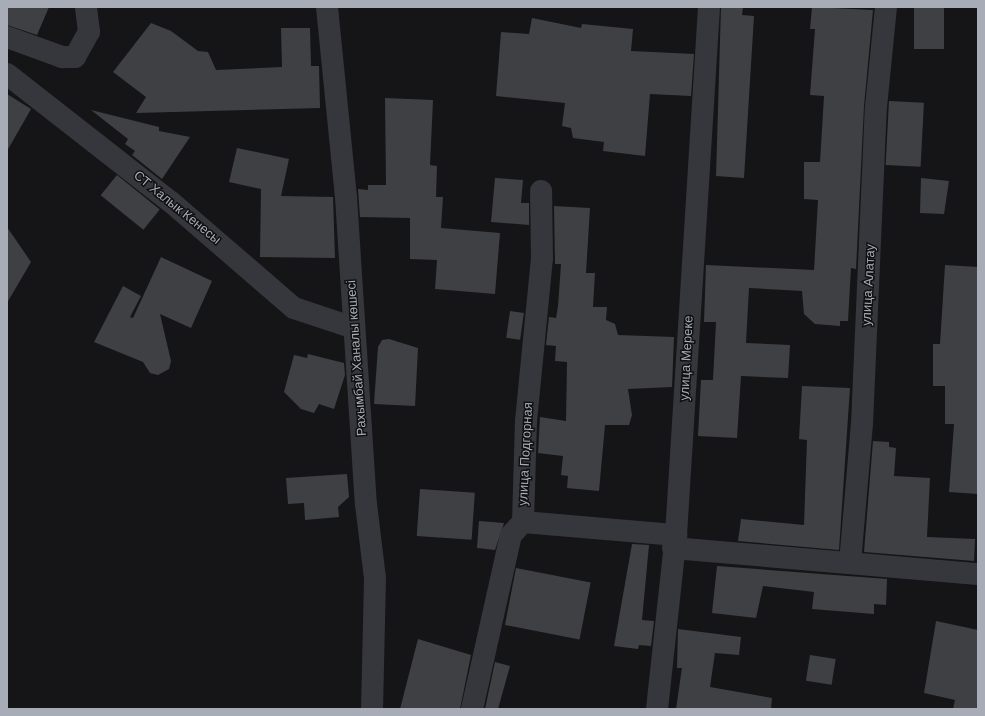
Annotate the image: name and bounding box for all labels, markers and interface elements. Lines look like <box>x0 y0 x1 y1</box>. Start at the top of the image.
street label: СТ Халык Кенесы <box>130 168 224 248</box>
street label: улица Алатау <box>859 244 879 326</box>
street label: Рахымбай Ханалы көшесі <box>344 280 370 436</box>
street label: улица Мереке <box>677 315 697 401</box>
street label: улица Подгорная <box>516 402 536 506</box>

